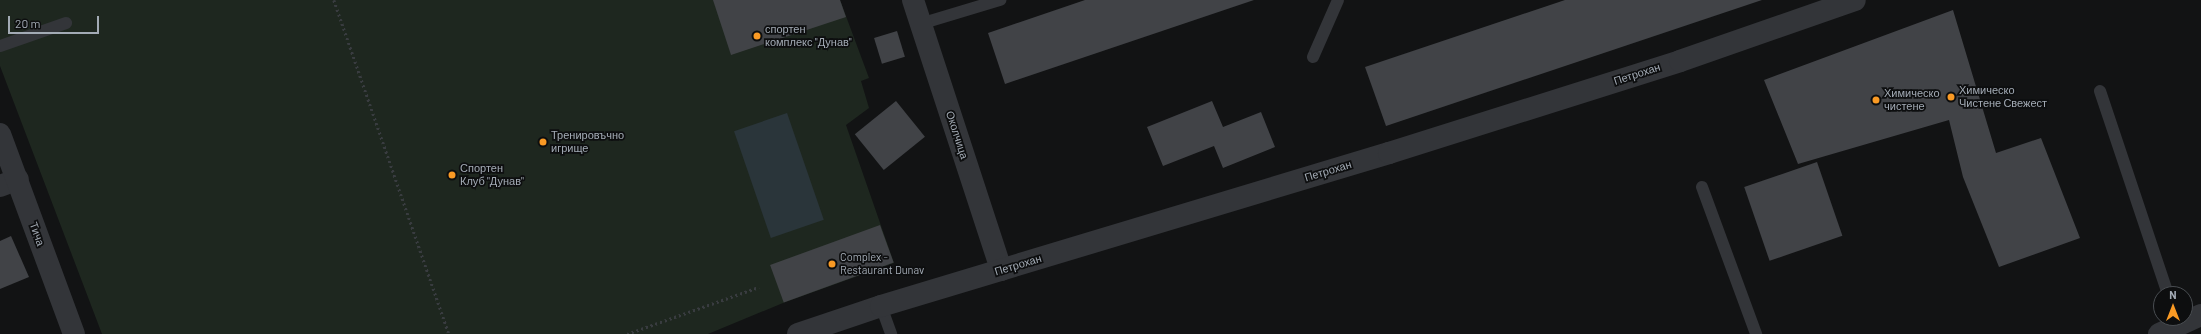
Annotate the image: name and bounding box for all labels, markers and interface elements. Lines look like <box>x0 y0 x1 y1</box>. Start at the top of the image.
scale bar <box>10 8 101 34</box>
text: 20 m <box>15 16 41 30</box>
place label: спортен комплекс "Дунав" <box>765 23 852 49</box>
marker: спортен комплекс "Дунав" <box>752 31 762 41</box>
street label: Петрохан <box>1612 60 1662 88</box>
place label: Химическо Чистене Свежест <box>1959 84 2047 110</box>
place label: Химическо чистене <box>1884 87 1940 113</box>
marker: Химическо Чистене Свежест <box>1946 92 1956 102</box>
marker: Химическо чистене <box>1871 95 1881 105</box>
street label: Околчица <box>943 109 971 161</box>
place label: Тренировъчно игрище <box>551 129 624 155</box>
marker: Тренировъчно игрище <box>538 137 548 147</box>
street label: Петрохан <box>1303 158 1353 184</box>
place label: Спортен Клуб "Дунав" <box>460 162 524 188</box>
marker: Спортен Клуб "Дунав" <box>447 170 457 180</box>
street label: Тича <box>27 220 47 248</box>
place label: Complex - Restaurant Dunav <box>840 251 924 277</box>
street label: Петрохан <box>993 252 1043 278</box>
marker: Complex - Restaurant Dunav <box>827 259 837 269</box>
north arrow <box>2153 286 2193 326</box>
text: N <box>2169 288 2177 301</box>

